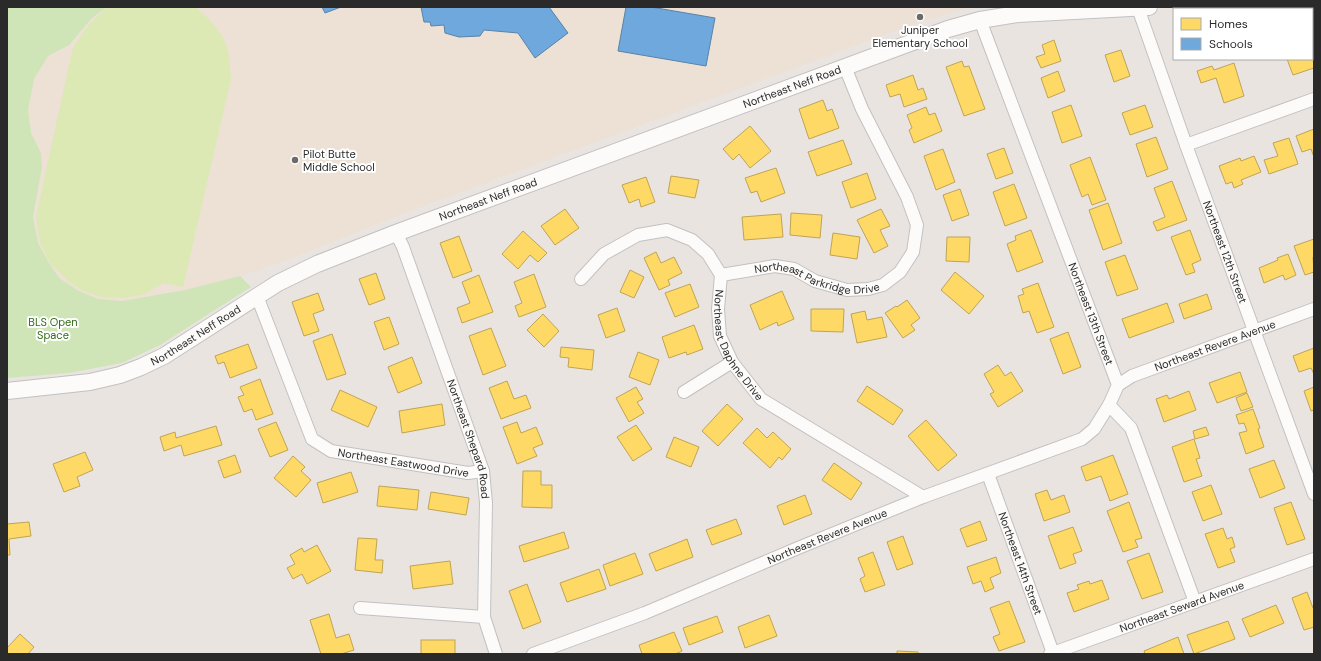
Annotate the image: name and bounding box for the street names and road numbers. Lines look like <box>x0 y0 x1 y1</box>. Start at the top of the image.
street label: Northeast Neff Road <box>741 62 843 111</box>
street label: Northeast Neff Road <box>437 174 539 224</box>
street label: Northeast 12th Street <box>1200 199 1250 305</box>
street label: Northeast Parkridge Drive <box>753 259 881 297</box>
street label: Northeast 13th Street <box>1065 261 1117 367</box>
street label: Northeast Daphne Drive <box>711 289 766 403</box>
street label: Northeast Neff Road <box>148 302 243 368</box>
street label: Northeast Revere Avenue <box>1152 317 1277 374</box>
street label: Northeast Shepard Road <box>444 377 493 500</box>
street label: Northeast Eastwood Drive <box>337 445 470 480</box>
street label: Northeast Revere Avenue <box>765 505 889 567</box>
street label: Northeast 14th Street <box>995 510 1046 617</box>
street label: Northeast Seward Avenue <box>1118 578 1246 635</box>

